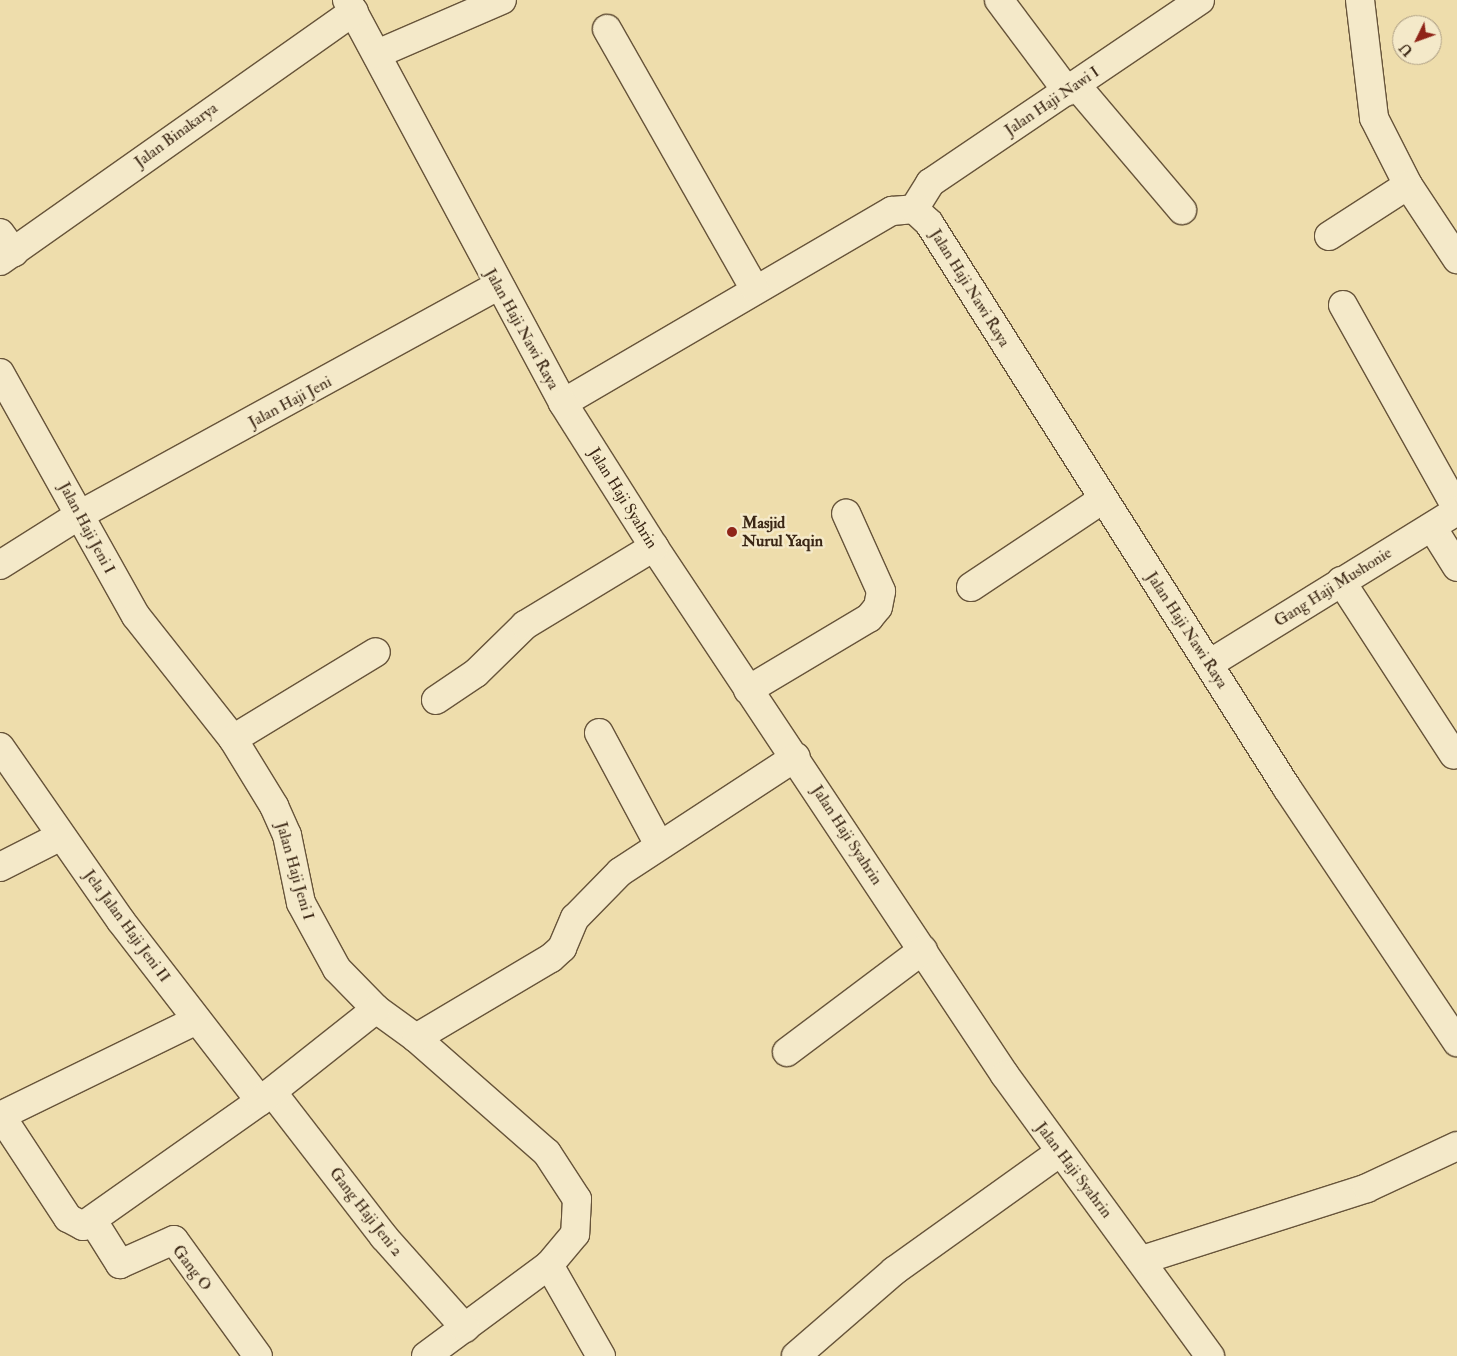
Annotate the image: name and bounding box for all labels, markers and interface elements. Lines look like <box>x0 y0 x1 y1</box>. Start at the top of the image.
north arrow <box>1392 15 1442 65</box>
text: U <box>1396 40 1416 60</box>
street label: Jalan Haji Nawi I <box>1001 62 1103 140</box>
street label: Jalan Binakarya <box>131 98 221 172</box>
street label: Jalan Haji Nawi Raya <box>926 226 1014 350</box>
street label: Jalan Haji Nawi Raya <box>481 265 563 393</box>
street label: Jalan Haji Jeni <box>245 372 335 432</box>
street label: Jalan Haji Syahrin <box>584 444 662 552</box>
street label: Jalan Haji Jeni I <box>55 479 119 577</box>
place label: Masjid Nurul Yaqin <box>742 513 823 551</box>
marker: Masjid Nurul Yaqin <box>726 526 738 538</box>
street label: Gang Haji Mushonie <box>1271 543 1395 631</box>
street label: Jalan Haji Nawi Raya <box>1142 568 1232 692</box>
street label: Jalan Haji Syahrin <box>808 781 886 889</box>
street label: Jalan Haji Jeni I <box>272 820 318 922</box>
street label: Jela Jalan Haji Jeni II <box>80 866 174 986</box>
street label: Jalan Haji Syahrin <box>1032 1118 1116 1222</box>
street label: Gang Haji Jeni 2 <box>325 1164 407 1260</box>
street label: Gang O <box>168 1241 216 1295</box>

